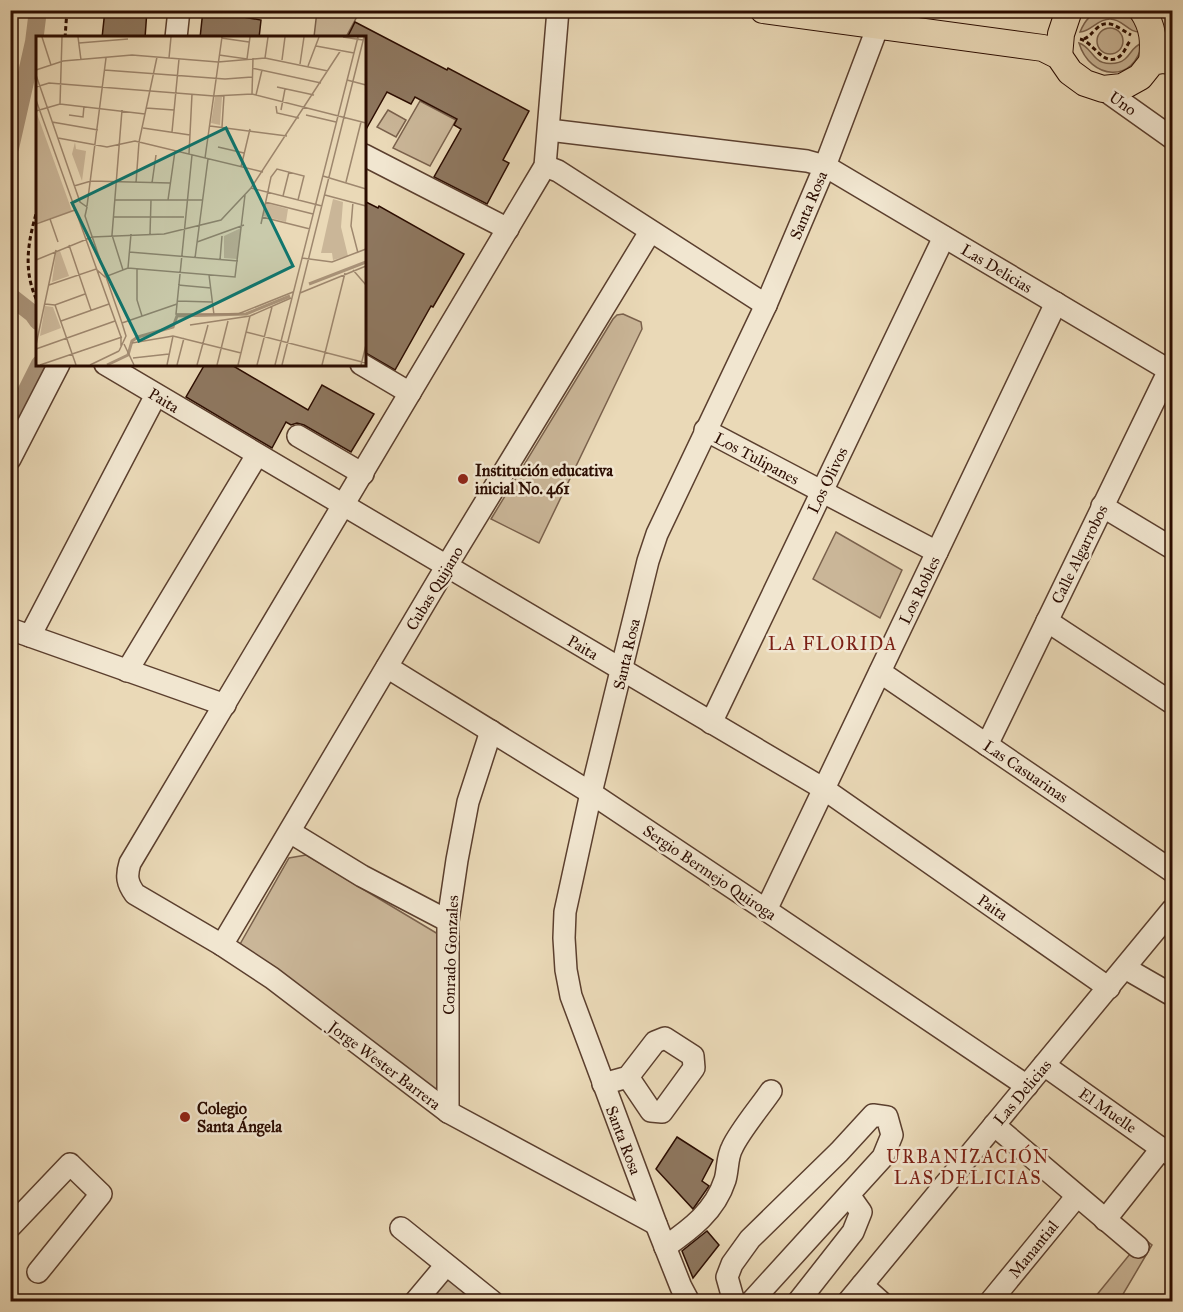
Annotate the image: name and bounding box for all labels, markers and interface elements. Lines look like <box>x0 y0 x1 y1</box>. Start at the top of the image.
inset map <box>36 36 366 366</box>
street label: Uno <box>1105 87 1140 120</box>
street label: Santa Rosa <box>786 168 831 242</box>
street label: Las Delicias <box>958 240 1036 297</box>
street label: Paita <box>145 384 183 417</box>
street label: Los Tulipanes <box>711 428 803 489</box>
street label: Los Olivos <box>803 444 852 517</box>
place label: Institución educativa inicial No. 461 <box>475 461 614 499</box>
marker: Institución educativa inicial No. 461 <box>456 472 470 486</box>
street label: Calle Algarrobos <box>1047 502 1113 607</box>
street label: Cubas Quijano <box>402 543 467 634</box>
street label: Los Robles <box>895 553 944 627</box>
street label: Santa Rosa <box>609 617 644 691</box>
street label: Paita <box>564 631 602 664</box>
district label: LA FLORIDA <box>768 633 898 655</box>
street label: Las Casuarinas <box>980 736 1072 807</box>
street label: Sergio Bermejo Quiroga <box>639 821 780 925</box>
street label: Paita <box>974 890 1012 925</box>
street label: Conrado Gonzales <box>439 895 462 1015</box>
street label: Jorge Wester Barrera <box>323 1016 445 1115</box>
street label: Las Delicias <box>990 1056 1055 1129</box>
street label: El Muelle <box>1075 1084 1140 1137</box>
place label: Colegio Santa Ángela <box>197 1099 283 1137</box>
street label: Santa Rosa <box>602 1103 645 1178</box>
marker: Colegio Santa Ángela <box>178 1110 192 1124</box>
district label: URBANIZACIÓN LAS DELICIAS <box>886 1144 1050 1189</box>
street label: Manantial <box>1004 1216 1063 1282</box>

